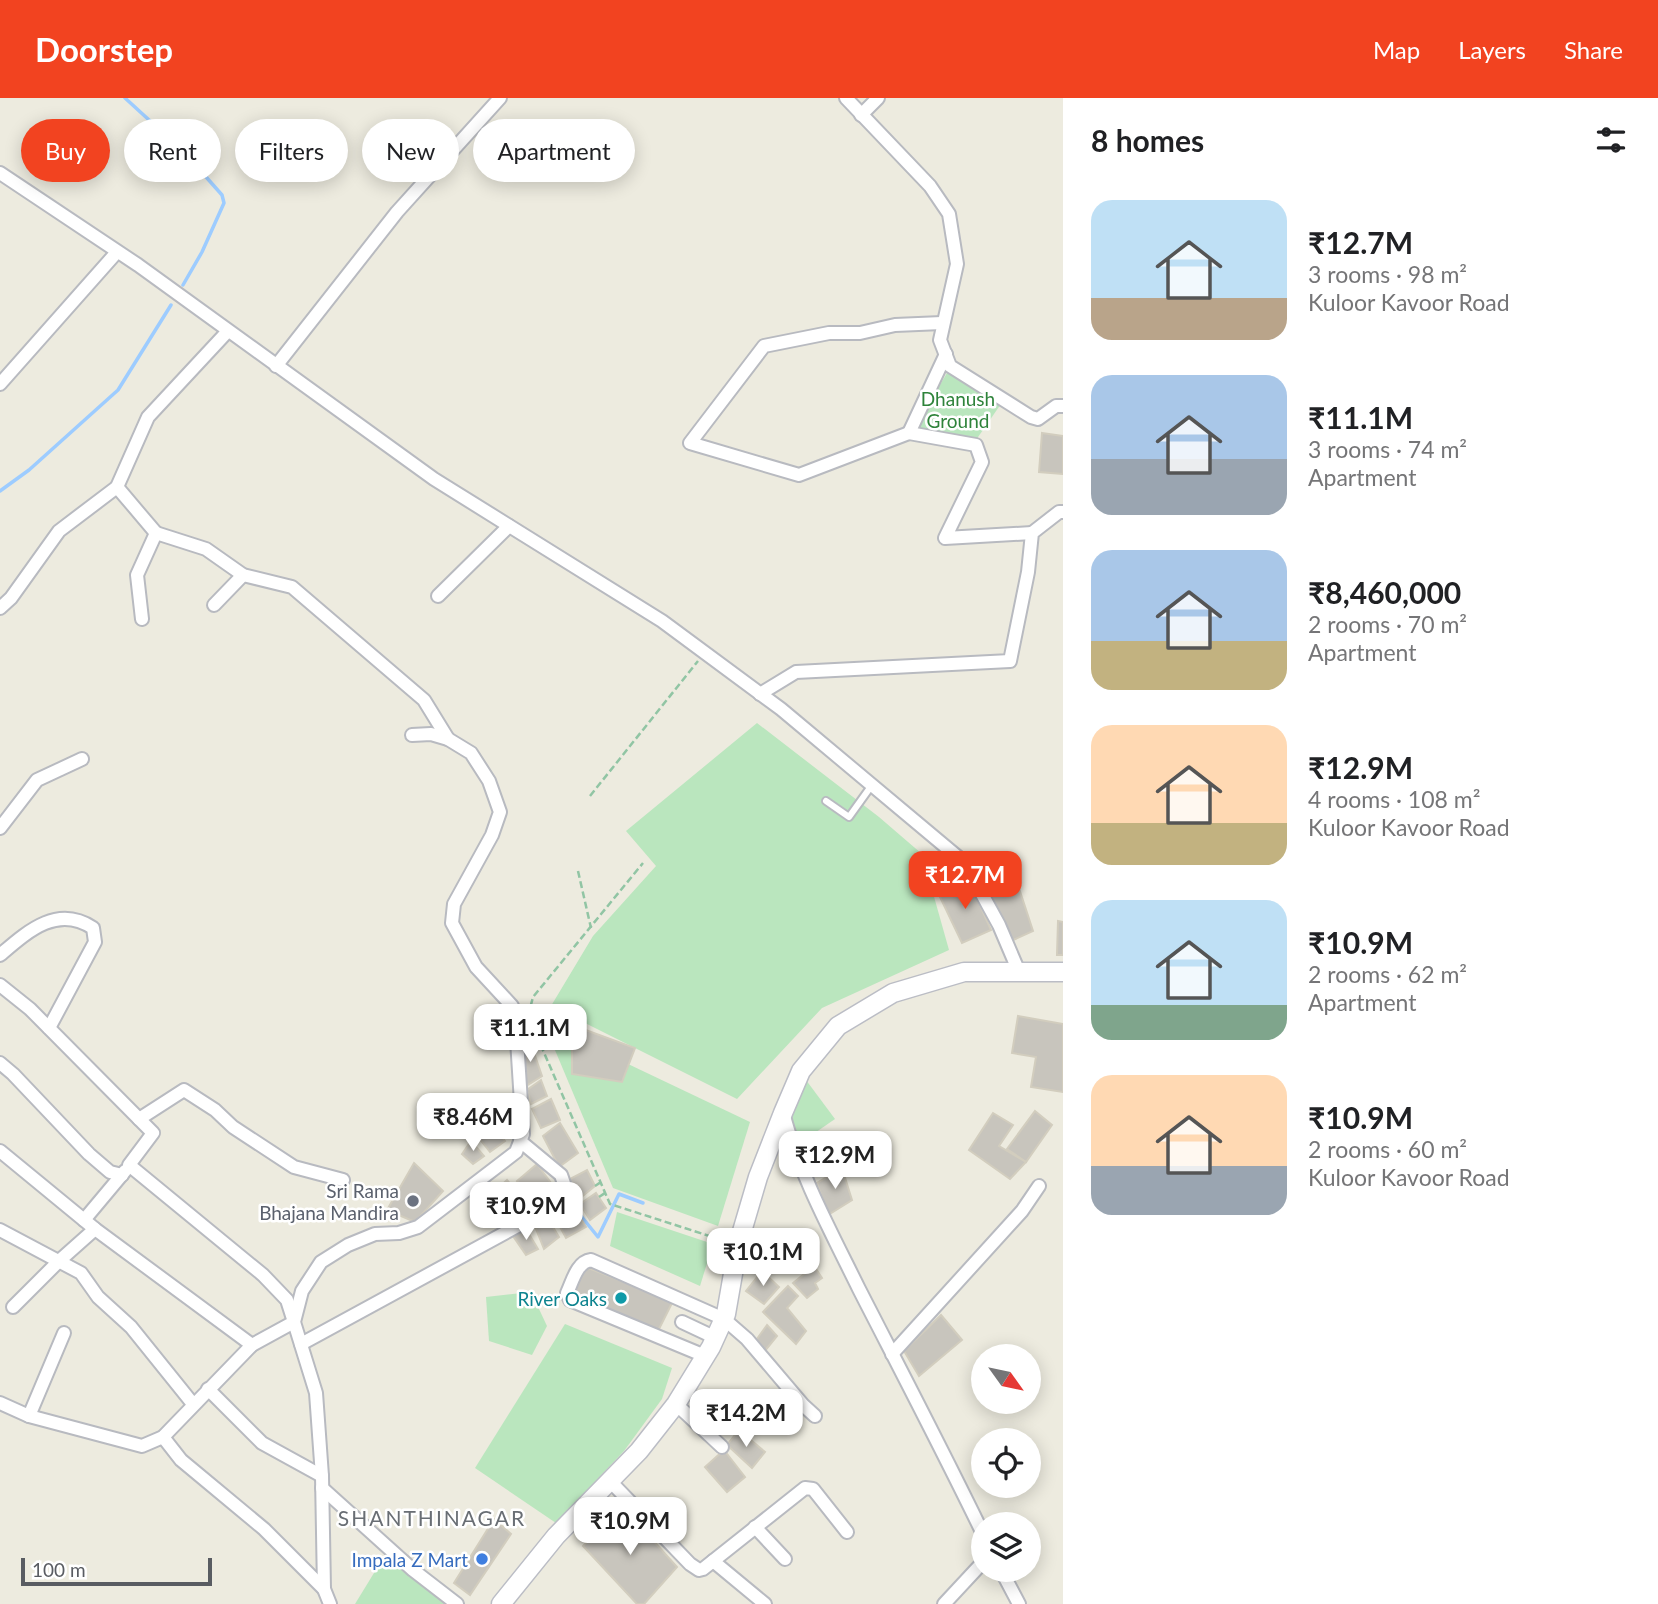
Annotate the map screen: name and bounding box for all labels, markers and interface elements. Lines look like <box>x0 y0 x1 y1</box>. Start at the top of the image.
text: Doorstep <box>35 29 173 69</box>
text: Map <box>1373 35 1420 64</box>
text: Layers <box>1458 35 1526 64</box>
text: Share <box>1564 35 1623 64</box>
chip: Buy <box>21 119 110 182</box>
chip: Rent <box>124 119 221 182</box>
chip: Filters <box>235 119 348 182</box>
chip: New <box>362 119 459 182</box>
chip: Apartment <box>473 119 635 182</box>
icon: filters <box>1592 121 1630 159</box>
text: 8 homes <box>1091 122 1204 158</box>
text: ₹12.7M <box>1308 224 1413 260</box>
icon: home <box>1147 228 1231 312</box>
text: 3 rooms · 98 m² <box>1308 260 1467 288</box>
text: Kuloor Kavoor Road <box>1308 288 1510 316</box>
park label: Dhanush Ground <box>921 387 995 432</box>
text: ₹11.1M <box>1308 399 1413 435</box>
icon: home <box>1147 403 1231 487</box>
text: 3 rooms · 74 m² <box>1308 435 1467 463</box>
text: Apartment <box>1308 463 1416 491</box>
text: ₹8,460,000 <box>1308 574 1461 610</box>
icon: home <box>1147 578 1231 662</box>
text: 2 rooms · 70 m² <box>1308 610 1467 638</box>
text: Apartment <box>1308 638 1416 666</box>
text: ₹12.9M <box>1308 749 1413 785</box>
icon: home <box>1147 753 1231 837</box>
text: 4 rooms · 108 m² <box>1308 785 1480 813</box>
text: Kuloor Kavoor Road <box>1308 813 1510 841</box>
pin: ₹12.7M <box>908 852 1022 911</box>
text: ₹12.7M <box>925 860 1005 888</box>
text: ₹10.9M <box>1308 924 1413 960</box>
icon: home <box>1147 928 1231 1012</box>
text: 2 rooms · 62 m² <box>1308 960 1467 988</box>
text: Apartment <box>1308 988 1416 1016</box>
pin: ₹11.1M <box>473 1004 587 1064</box>
text: ₹11.1M <box>490 1013 570 1041</box>
pin: ₹8.46M <box>416 1094 530 1153</box>
text: ₹10.9M <box>1308 1099 1413 1135</box>
text: ₹8.46M <box>433 1102 513 1130</box>
icon: home <box>1147 1103 1231 1187</box>
pin: ₹12.9M <box>778 1132 892 1191</box>
text: 2 rooms · 60 m² <box>1308 1135 1467 1163</box>
text: ₹12.9M <box>795 1140 875 1168</box>
text: Kuloor Kavoor Road <box>1308 1163 1510 1191</box>
place label: Sri Rama Bhajana Mandira <box>259 1179 399 1224</box>
pin: ₹10.9M <box>469 1182 583 1242</box>
text: ₹10.9M <box>486 1191 566 1219</box>
marker: Sri Rama Bhajana Mandira <box>405 1193 421 1209</box>
pin: ₹10.1M <box>706 1228 820 1288</box>
text: ₹10.1M <box>723 1237 803 1265</box>
place label: River Oaks <box>517 1287 607 1310</box>
marker: River Oaks <box>613 1290 629 1306</box>
north arrow <box>971 1344 1041 1414</box>
map controls <box>971 1344 1041 1582</box>
pin: ₹14.2M <box>689 1390 803 1449</box>
text: ₹14.2M <box>706 1398 786 1426</box>
button: locate <box>971 1428 1041 1498</box>
pin: ₹10.9M <box>573 1498 687 1557</box>
district label: SHANTHINAGAR <box>338 1505 526 1530</box>
text: ₹10.9M <box>590 1506 670 1534</box>
button: layers <box>971 1512 1041 1582</box>
place label: Impala Z Mart <box>351 1548 468 1571</box>
marker: Impala Z Mart <box>474 1551 490 1567</box>
scale bar <box>21 1555 212 1587</box>
text: 100 m <box>32 1558 86 1581</box>

